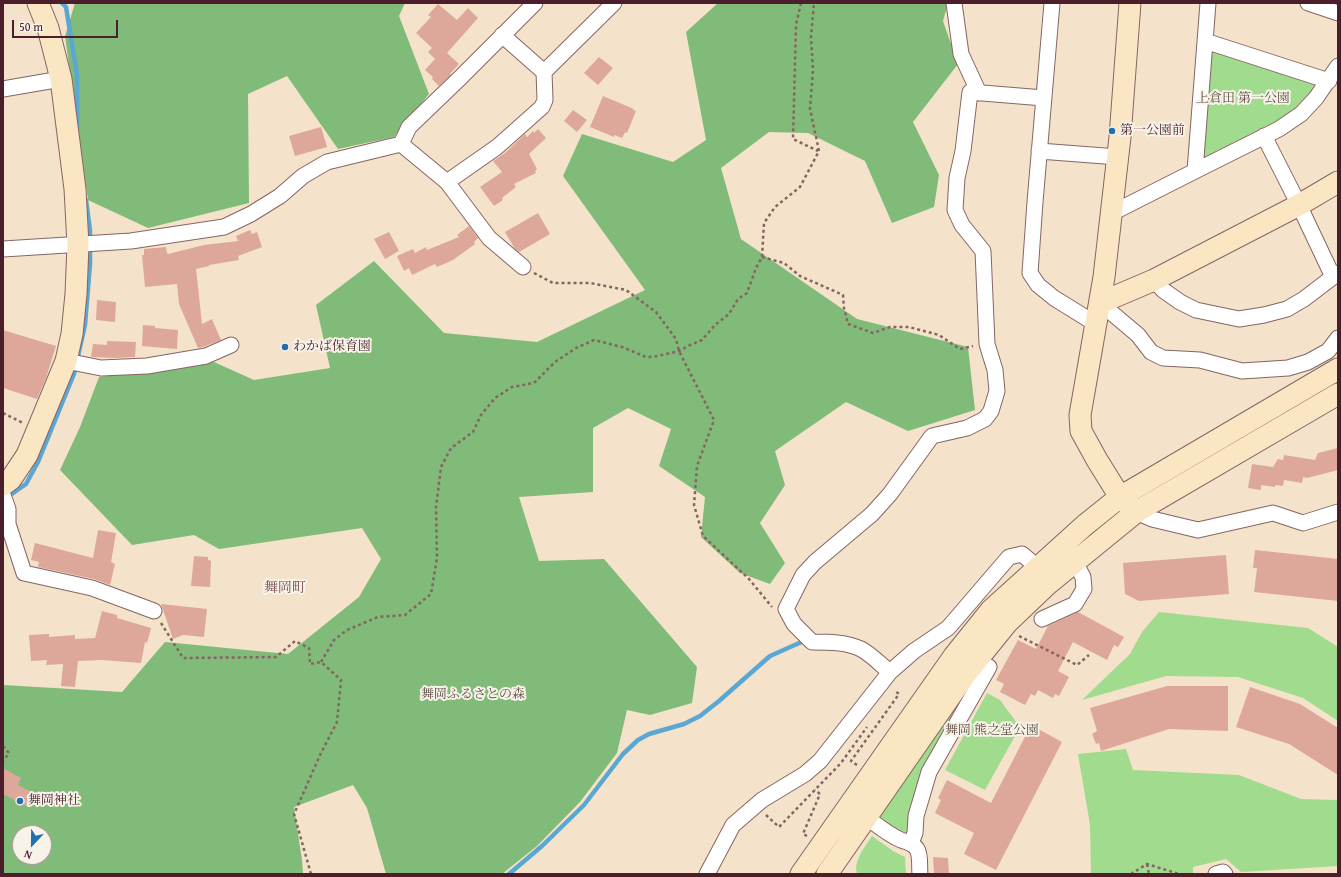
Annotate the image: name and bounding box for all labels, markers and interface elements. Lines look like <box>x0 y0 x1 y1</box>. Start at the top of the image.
scale bar <box>14 12 120 38</box>
text: 50 m <box>19 18 43 35</box>
park label: 上倉田 第一公園 <box>1196 91 1290 107</box>
place label: 第一公園前 <box>1120 123 1185 139</box>
marker: 第一公園前 <box>1107 126 1117 136</box>
place label: わかば保育園 <box>293 339 371 355</box>
marker: わかば保育園 <box>280 342 290 352</box>
district label: 舞岡町 <box>264 580 306 596</box>
park label: 舞岡ふるさとの森 <box>421 687 525 703</box>
park label: 舞岡 熊之堂公園 <box>945 723 1039 739</box>
place label: 舞岡神社 <box>28 793 80 809</box>
marker: 舞岡神社 <box>15 796 25 806</box>
north arrow <box>12 825 52 865</box>
text: N <box>21 846 34 864</box>

